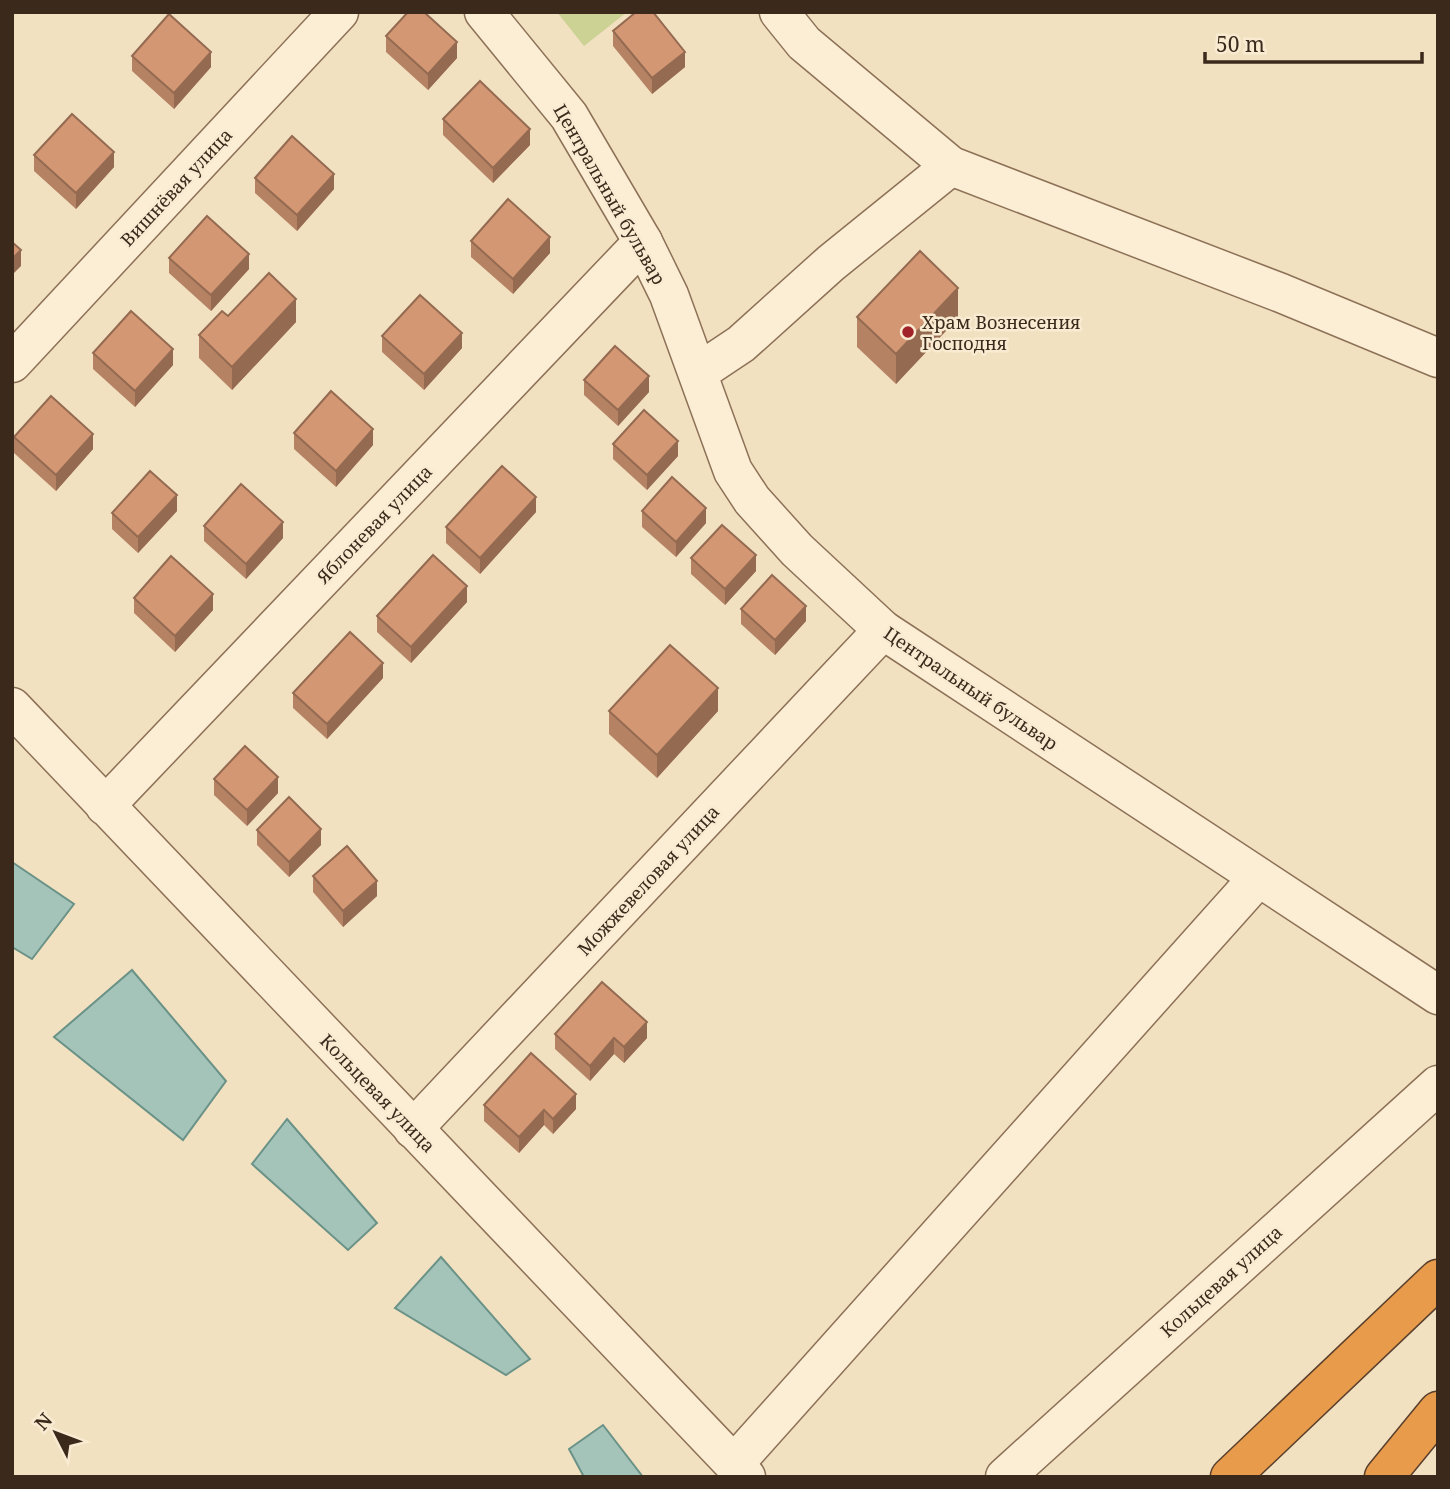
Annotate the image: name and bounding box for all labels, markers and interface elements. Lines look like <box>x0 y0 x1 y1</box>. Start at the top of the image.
scale bar <box>1205 21 1422 65</box>
text: 50 m <box>1216 30 1265 58</box>
street label: Центральный бульвар <box>548 99 672 289</box>
street label: Вишнёвая улица <box>115 123 237 251</box>
place label: Храм Вознесения Господня <box>922 310 1081 355</box>
marker: Храм Вознесения Господня <box>900 324 916 340</box>
street label: Яблоневая улица <box>310 459 437 589</box>
street label: Центральный бульвар <box>879 621 1063 755</box>
street label: Можжевеловая улица <box>572 799 724 961</box>
street label: Кольцевая улица <box>315 1029 441 1157</box>
street label: Кольцевая улица <box>1155 1220 1287 1342</box>
north arrow <box>21 1398 91 1468</box>
text: N <box>29 1407 58 1436</box>

